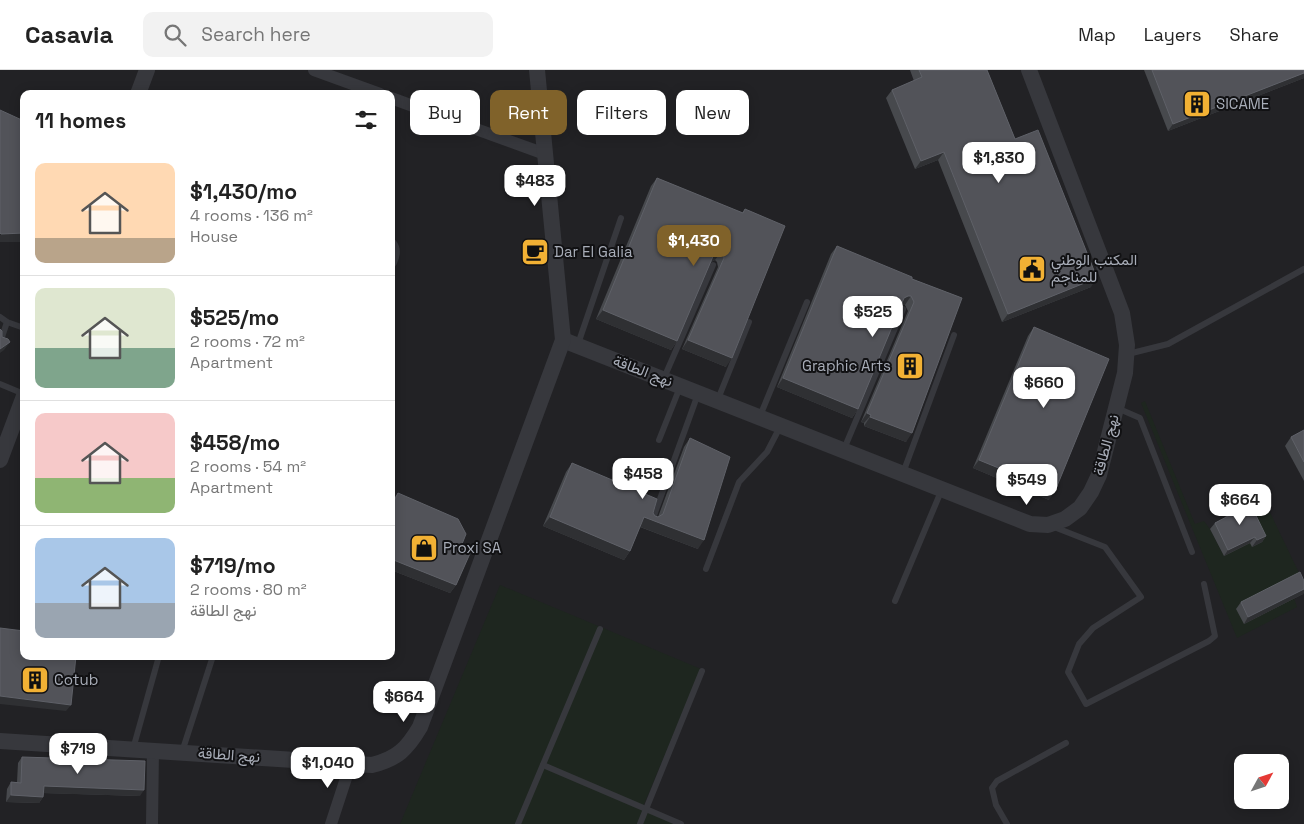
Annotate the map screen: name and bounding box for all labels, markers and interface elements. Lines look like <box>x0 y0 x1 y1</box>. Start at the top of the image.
search box <box>143 12 493 57</box>
text: Casavia <box>25 19 113 50</box>
icon: search <box>161 21 189 49</box>
text: Search here <box>201 22 311 47</box>
text: Map <box>1078 23 1116 46</box>
text: Layers <box>1144 23 1201 46</box>
text: Share <box>1229 23 1279 46</box>
building icon: SICAME <box>1182 89 1212 119</box>
chip: Buy <box>410 90 480 135</box>
chip: Rent <box>490 90 567 135</box>
chip: Filters <box>577 90 666 135</box>
chip: New <box>676 90 749 135</box>
place label: SICAME <box>1216 94 1269 113</box>
icon: filters <box>352 106 380 134</box>
text: 11 homes <box>35 107 126 134</box>
pin: $1,830 <box>958 142 1040 184</box>
text: $1,830 <box>973 147 1025 168</box>
pin: $483 <box>505 164 565 207</box>
text: $483 <box>515 170 555 191</box>
text: $1,430/mo <box>190 178 297 205</box>
icon: home <box>75 183 135 243</box>
text: 4 rooms · 136 m² <box>190 205 313 226</box>
pin: $1,430 <box>653 224 735 267</box>
text: House <box>190 226 238 247</box>
text: $1,430 <box>668 230 720 251</box>
cafe icon: Dar El Galia <box>520 237 550 267</box>
place label: Dar El Galia <box>554 242 633 261</box>
place label: المكتب الوطني للمناجم <box>1051 250 1137 287</box>
public building icon: المكتب الوطني للمناجم <box>1017 254 1047 284</box>
pin: $525 <box>843 296 903 338</box>
text: $525 <box>854 301 892 322</box>
text: $525/mo <box>190 304 279 331</box>
icon: home <box>75 308 135 368</box>
text: 2 rooms · 72 m² <box>190 331 305 352</box>
street label: نهج الطاقة <box>610 350 676 392</box>
building icon: Graphic Arts <box>895 351 925 381</box>
text: Apartment <box>190 352 273 373</box>
place label: Graphic Arts <box>802 356 891 375</box>
pin: $660 <box>1014 366 1074 409</box>
text: $660 <box>1024 372 1064 393</box>
street label: نهج الطاقة <box>1088 412 1125 478</box>
text: $458/mo <box>190 429 280 456</box>
icon: home <box>75 433 135 493</box>
text: 2 rooms · 54 m² <box>190 456 306 477</box>
pin: $458 <box>613 458 673 500</box>
text: $458 <box>623 463 663 484</box>
pin: $549 <box>997 464 1057 506</box>
text: $549 <box>1007 469 1047 490</box>
text: Apartment <box>190 477 273 498</box>
pin: $664 <box>1210 484 1270 526</box>
text: $664 <box>1220 489 1260 510</box>
shop icon: Proxi SA <box>409 533 439 563</box>
place label: Proxi SA <box>443 538 502 557</box>
text: $719/mo <box>190 552 276 579</box>
icon: home <box>75 558 135 618</box>
text: 2 rooms · 80 m² <box>190 579 307 600</box>
text: نهج الطاقة <box>190 600 257 621</box>
building icon: Cotub <box>20 665 50 695</box>
place label: Cotub <box>54 670 98 689</box>
pin: $664 <box>374 680 434 723</box>
text: $664 <box>384 686 424 707</box>
pin: $719 <box>48 732 108 775</box>
text: $719 <box>60 738 96 759</box>
street label: نهج الطاقة <box>197 743 261 768</box>
pin: $1,040 <box>287 746 369 789</box>
text: $1,040 <box>302 752 354 773</box>
north arrow <box>1234 754 1289 809</box>
map controls <box>1234 754 1289 809</box>

